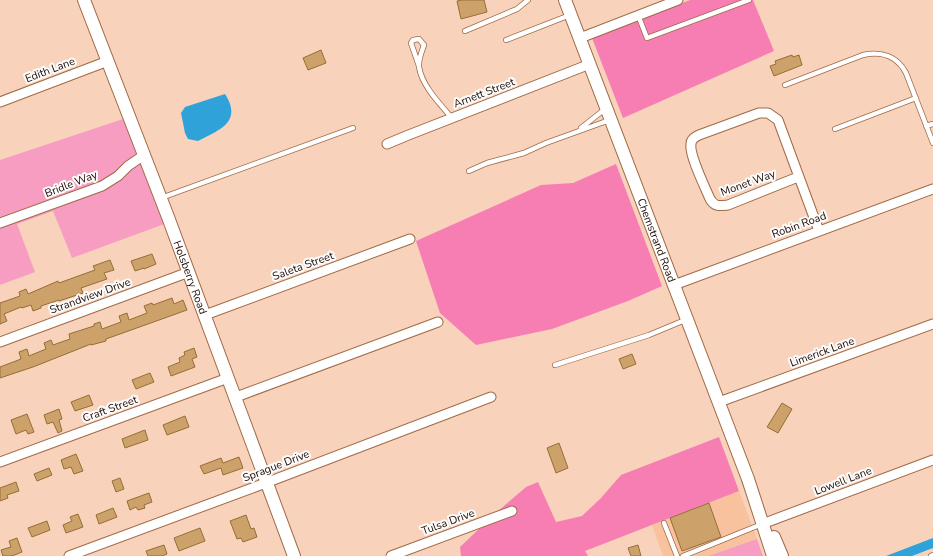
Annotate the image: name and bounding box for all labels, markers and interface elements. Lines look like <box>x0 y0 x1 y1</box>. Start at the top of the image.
street label: Edith Lane <box>23 54 77 86</box>
street label: Arnett Street <box>451 74 517 112</box>
street label: Monet Way <box>719 166 778 200</box>
street label: Bridle Way <box>43 167 100 201</box>
street label: Chemstrand Road <box>634 196 680 284</box>
street label: Robin Road <box>770 208 828 242</box>
street label: Holsberry Road <box>170 238 211 316</box>
street label: Saleta Street <box>270 248 336 284</box>
street label: Strandview Drive <box>47 274 133 318</box>
street label: Limerick Lane <box>788 333 856 371</box>
street label: Craft Street <box>81 392 140 426</box>
street label: Sprague Drive <box>241 446 312 486</box>
street label: Lowell Lane <box>812 463 874 499</box>
street label: Tulsa Drive <box>419 505 477 538</box>

